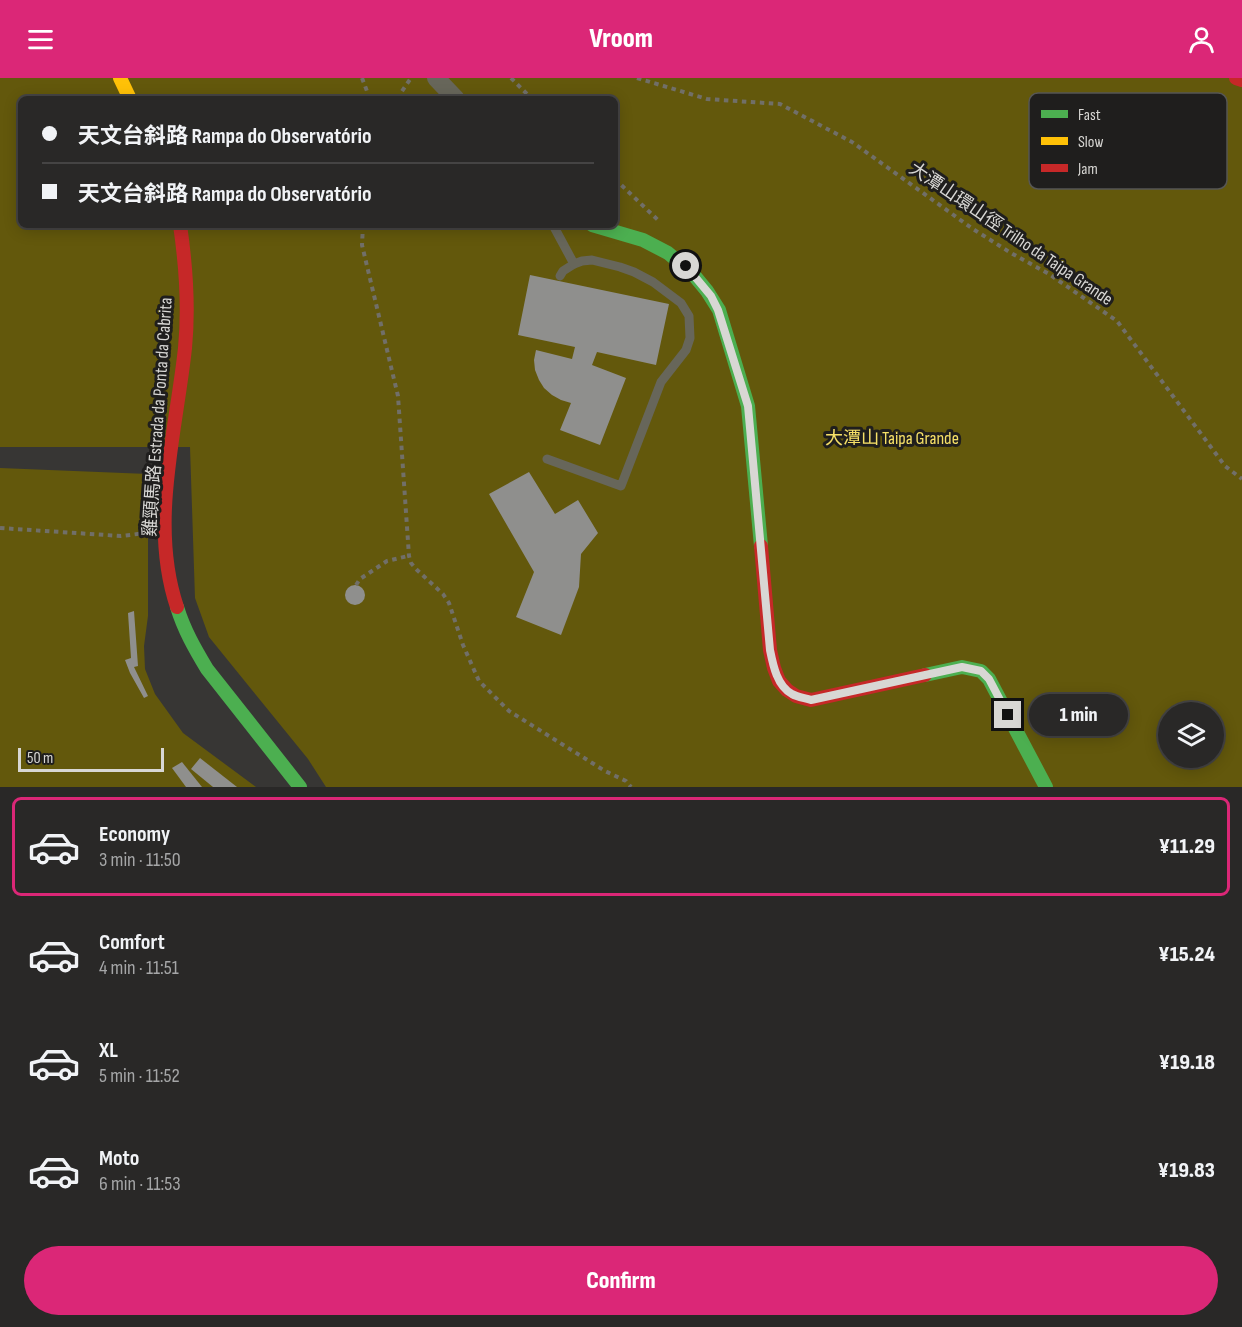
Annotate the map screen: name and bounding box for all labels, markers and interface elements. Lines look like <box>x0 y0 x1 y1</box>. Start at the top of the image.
icon: menu <box>24 23 57 56</box>
text: Vroom <box>589 23 653 55</box>
icon: person <box>1185 23 1218 56</box>
legend <box>1029 93 1227 189</box>
text: Fast <box>1078 106 1101 125</box>
text: 天文台斜路 Rampa do Observatório <box>78 123 372 150</box>
text: Slow <box>1078 133 1103 152</box>
street label: 大潭山環山徑 Trilho da Taipa Grande <box>905 158 1117 310</box>
text: Jam <box>1077 160 1098 179</box>
text: 天文台斜路 Rampa do Observatório <box>78 181 372 208</box>
route start <box>672 252 699 279</box>
street label: 雞頸馬路 Estrada da Ponta da Cabrita <box>139 297 177 537</box>
park label: 大潭山 Taipa Grande <box>825 428 959 449</box>
callout: 1 min <box>1029 694 1128 736</box>
route end <box>994 701 1021 728</box>
map controls <box>1158 702 1224 768</box>
button: layers <box>1158 702 1224 768</box>
text: 1 min <box>1059 703 1098 727</box>
scale bar <box>18 745 164 772</box>
text: 50 m <box>27 749 53 768</box>
icon: car <box>27 820 81 874</box>
text: Economy <box>99 821 170 848</box>
text: ¥11.29 <box>1159 833 1215 860</box>
text: 3 min · 11:50 <box>99 848 181 872</box>
icon: car <box>27 928 81 982</box>
text: Comfort <box>99 929 165 956</box>
text: ¥15.24 <box>1158 941 1215 968</box>
text: 4 min · 11:51 <box>99 956 179 980</box>
icon: car <box>27 1036 81 1090</box>
text: XL <box>99 1037 118 1064</box>
text: ¥19.18 <box>1159 1049 1215 1076</box>
text: 5 min · 11:52 <box>99 1064 180 1088</box>
icon: car <box>27 1144 81 1198</box>
text: Moto <box>99 1145 139 1172</box>
text: ¥19.83 <box>1158 1157 1215 1184</box>
text: 6 min · 11:53 <box>99 1172 181 1196</box>
button: Confirm <box>24 1246 1218 1315</box>

